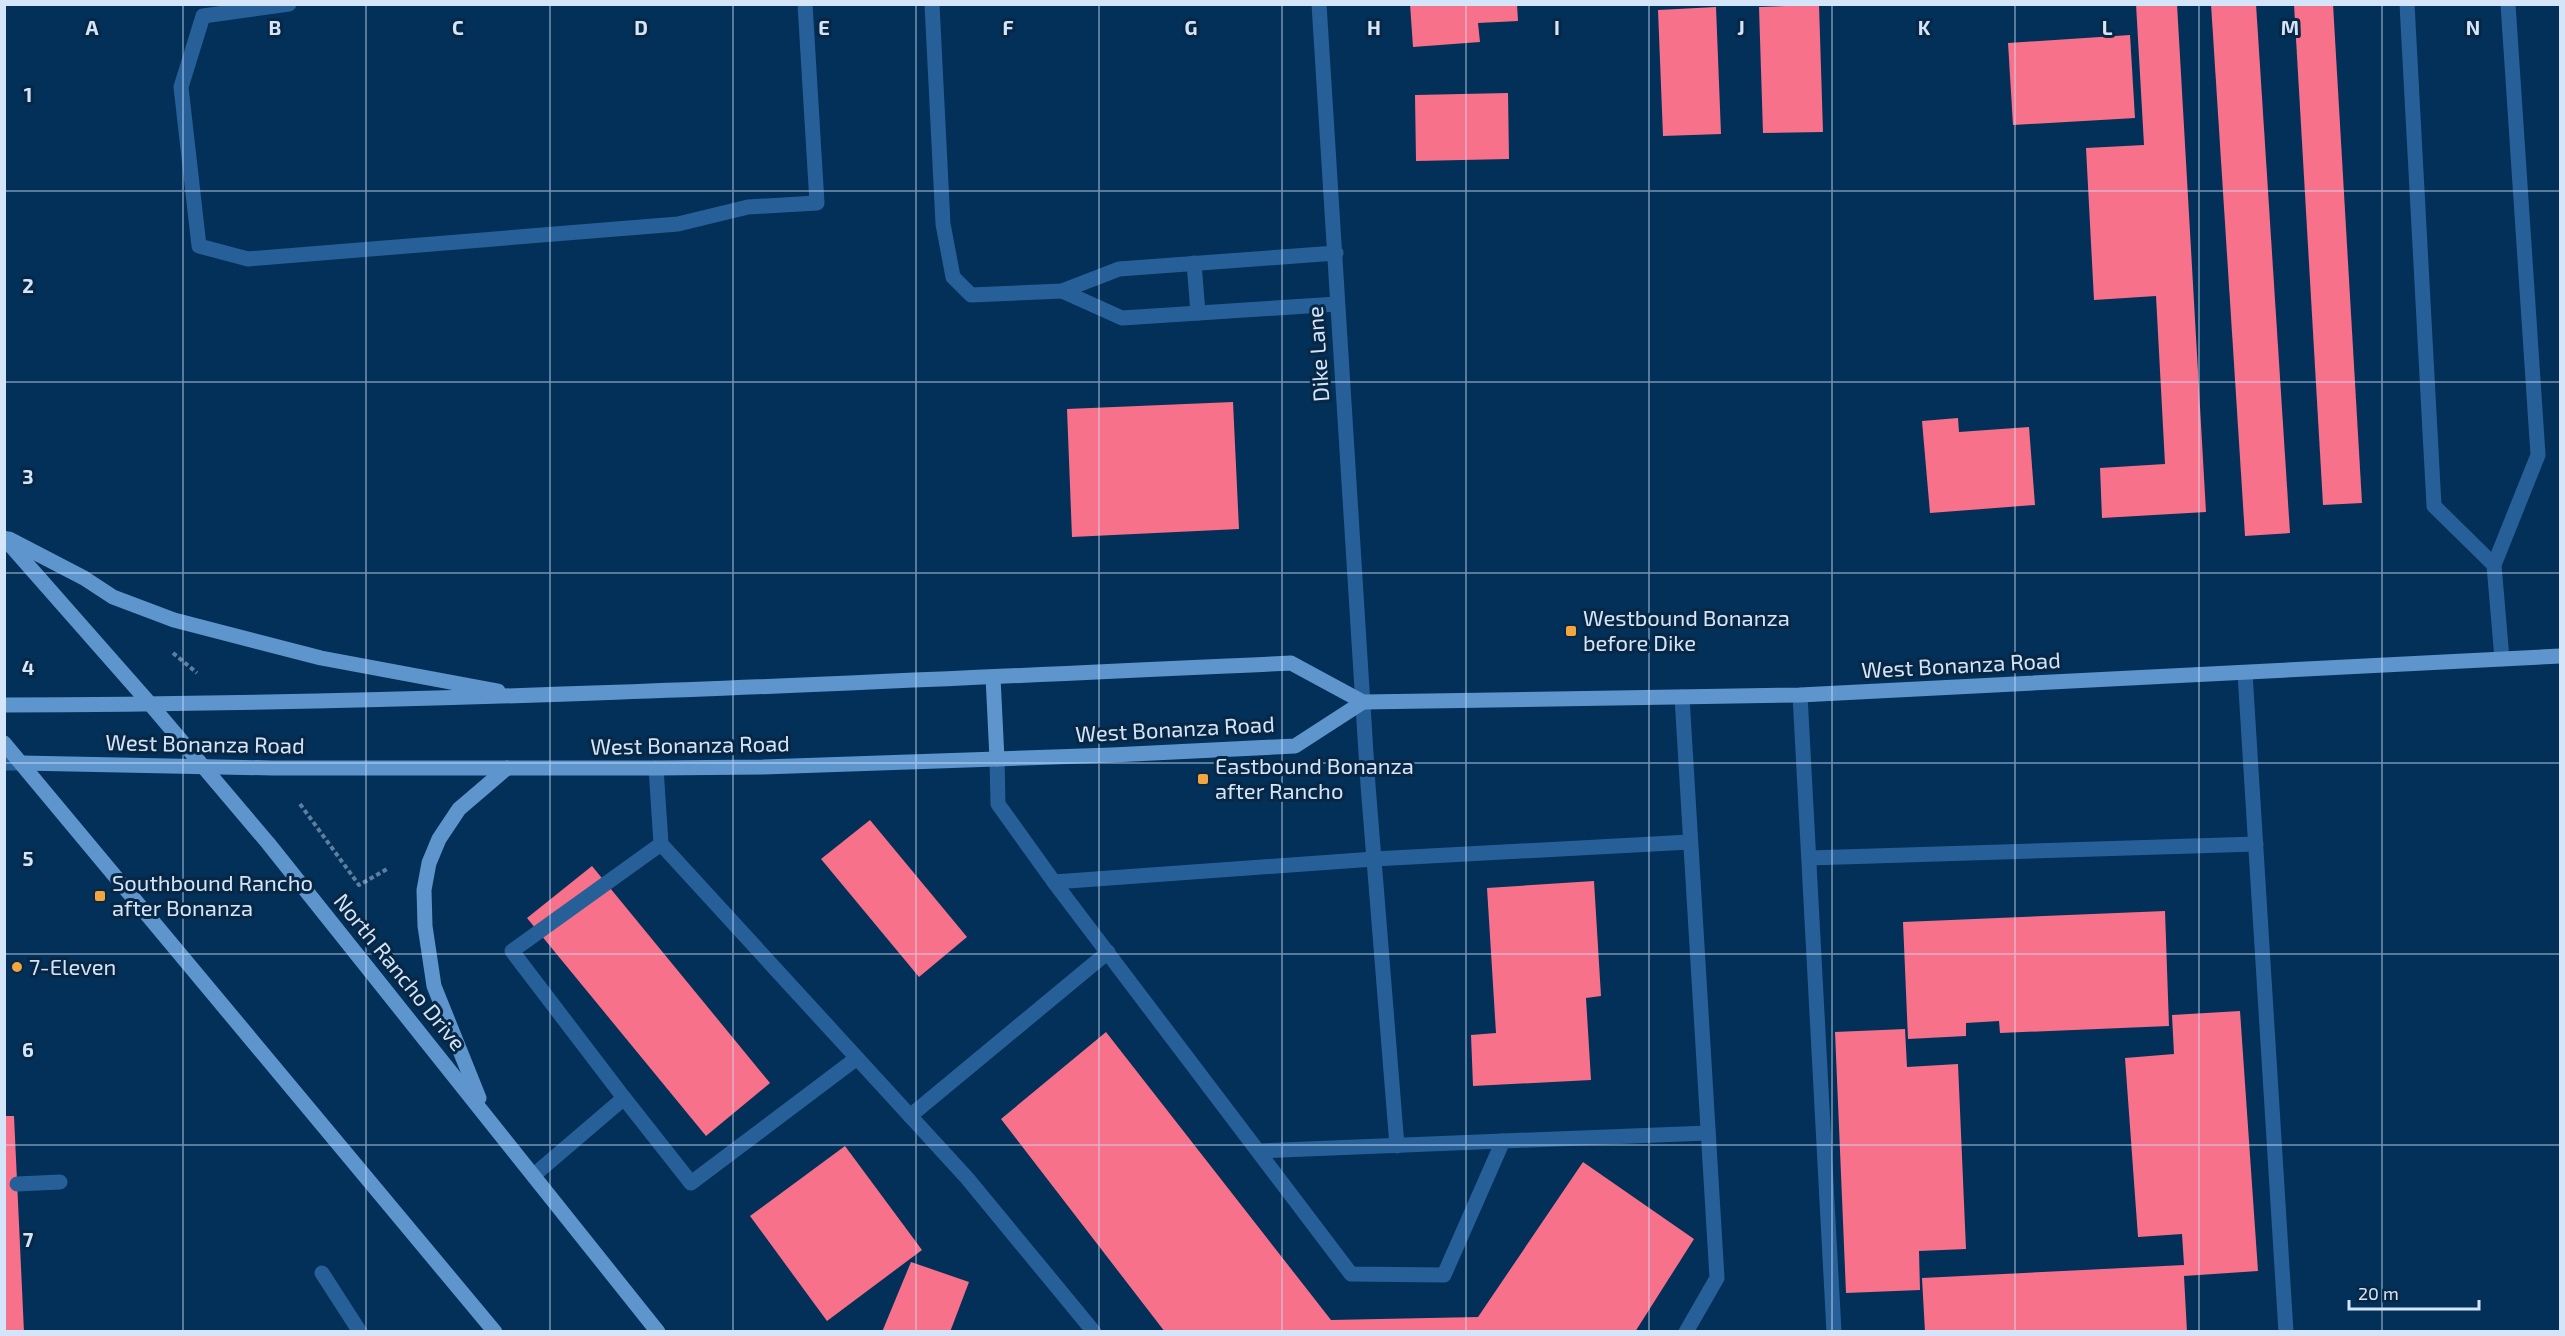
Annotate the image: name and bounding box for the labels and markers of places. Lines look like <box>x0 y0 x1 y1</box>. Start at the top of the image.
place label: Westbound Bonanza before Dike <box>1583 604 1790 655</box>
marker: Westbound Bonanza before Dike <box>1564 624 1578 638</box>
place label: Eastbound Bonanza after Rancho <box>1215 752 1414 803</box>
marker: Eastbound Bonanza after Rancho <box>1196 772 1210 786</box>
place label: Southbound Rancho after Bonanza <box>112 869 313 920</box>
marker: Southbound Rancho after Bonanza <box>93 889 107 903</box>
place label: 7-Eleven <box>29 953 116 979</box>
marker: 7-Eleven <box>10 960 24 974</box>

